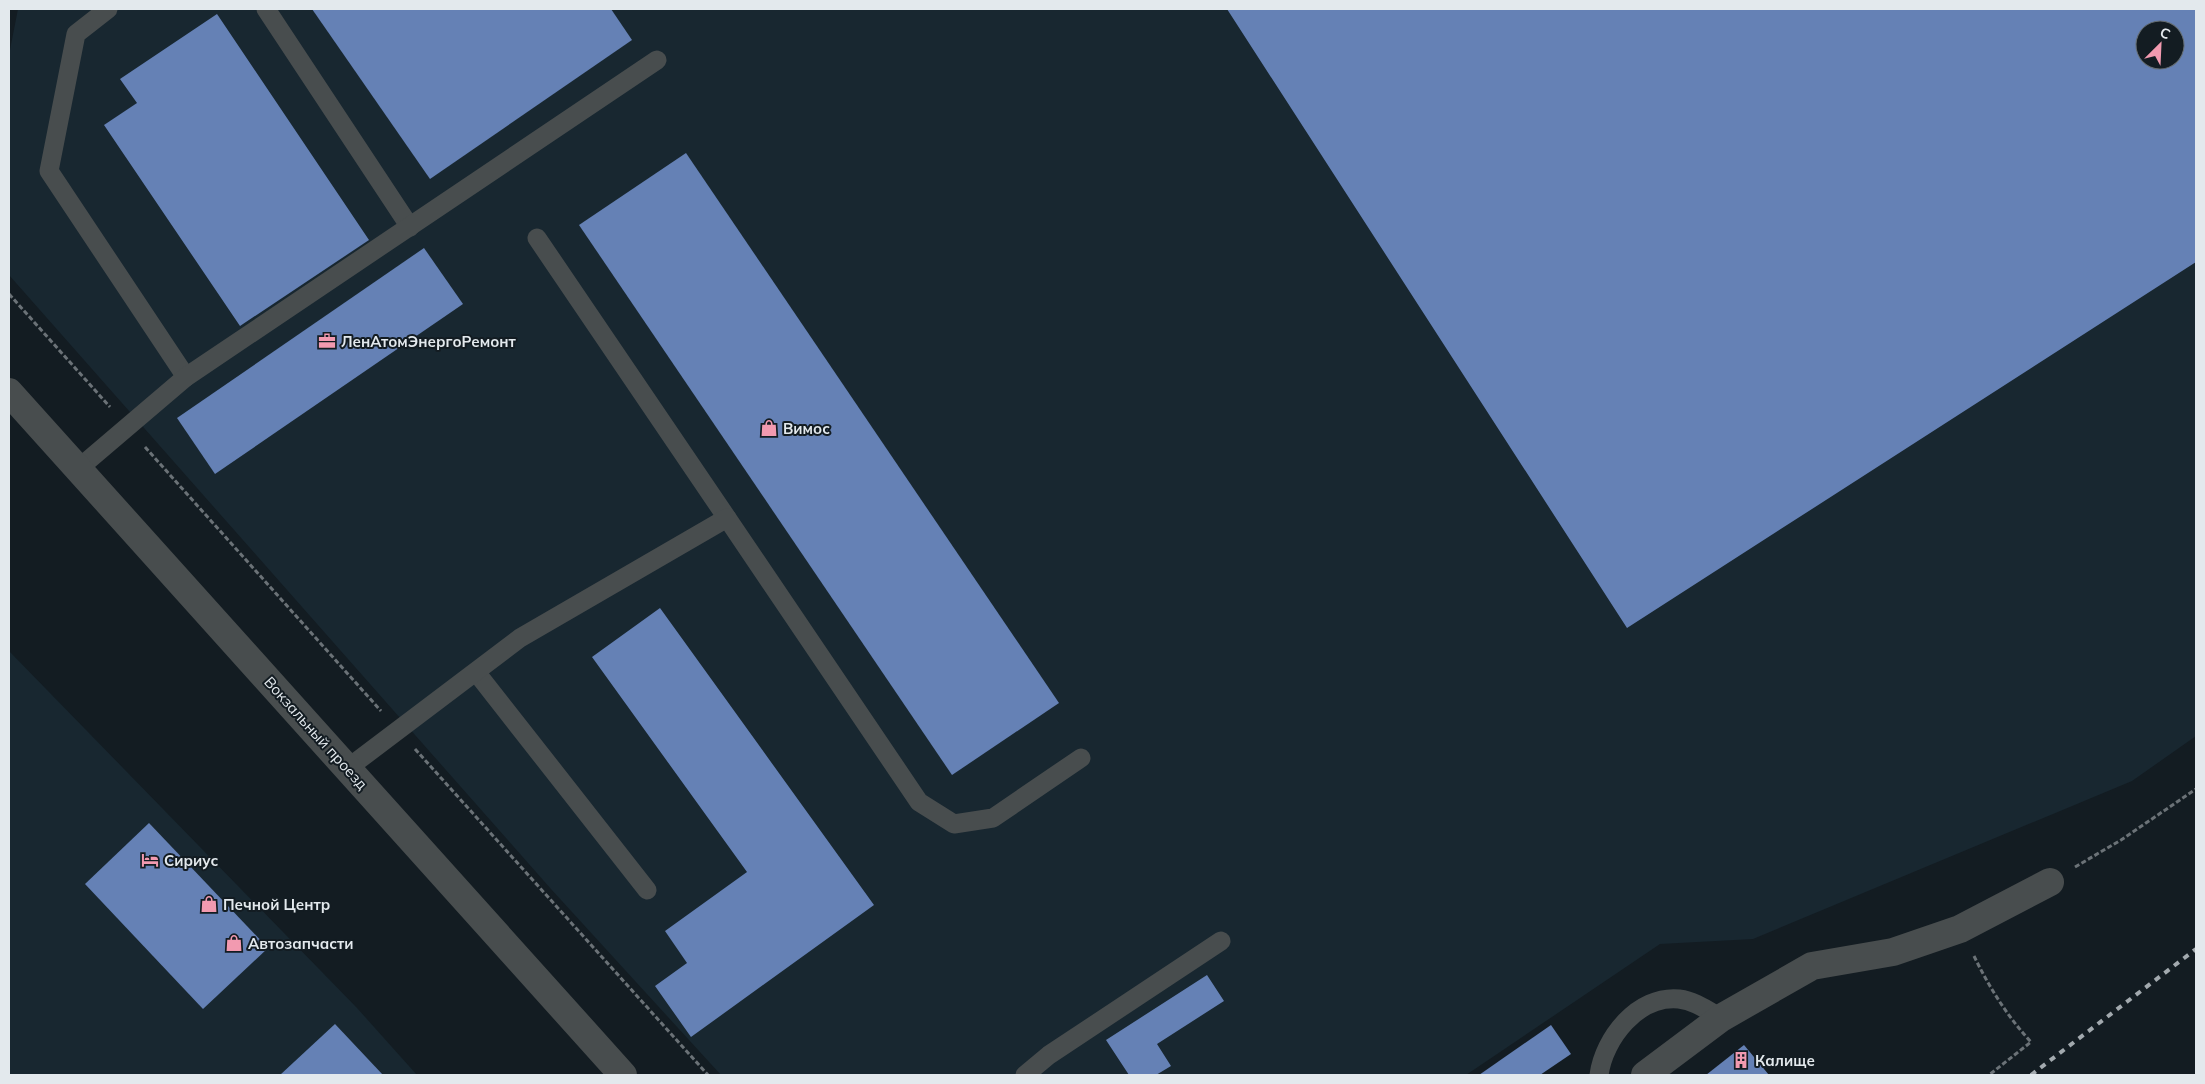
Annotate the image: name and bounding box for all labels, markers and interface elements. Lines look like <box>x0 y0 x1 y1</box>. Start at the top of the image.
north arrow <box>2135 20 2185 70</box>
text: С <box>2157 23 2173 43</box>
office icon: ЛенАтомЭнергоРемонт <box>317 331 337 351</box>
place label: ЛенАтомЭнергоРемонт <box>341 332 517 351</box>
shop icon: Вимос <box>759 418 779 438</box>
place label: Вимос <box>783 419 830 438</box>
street label: Вокзальный проезд <box>260 672 372 794</box>
hotel icon: Сириус <box>140 850 160 870</box>
place label: Сириус <box>164 851 218 870</box>
shop icon: Печной Центр <box>199 894 219 914</box>
place label: Печной Центр <box>223 895 330 914</box>
shop icon: Автозапчасти <box>224 933 244 953</box>
place label: Автозапчасти <box>248 934 354 953</box>
building icon: Калище <box>1731 1050 1751 1070</box>
place label: Калище <box>1755 1051 1815 1070</box>

